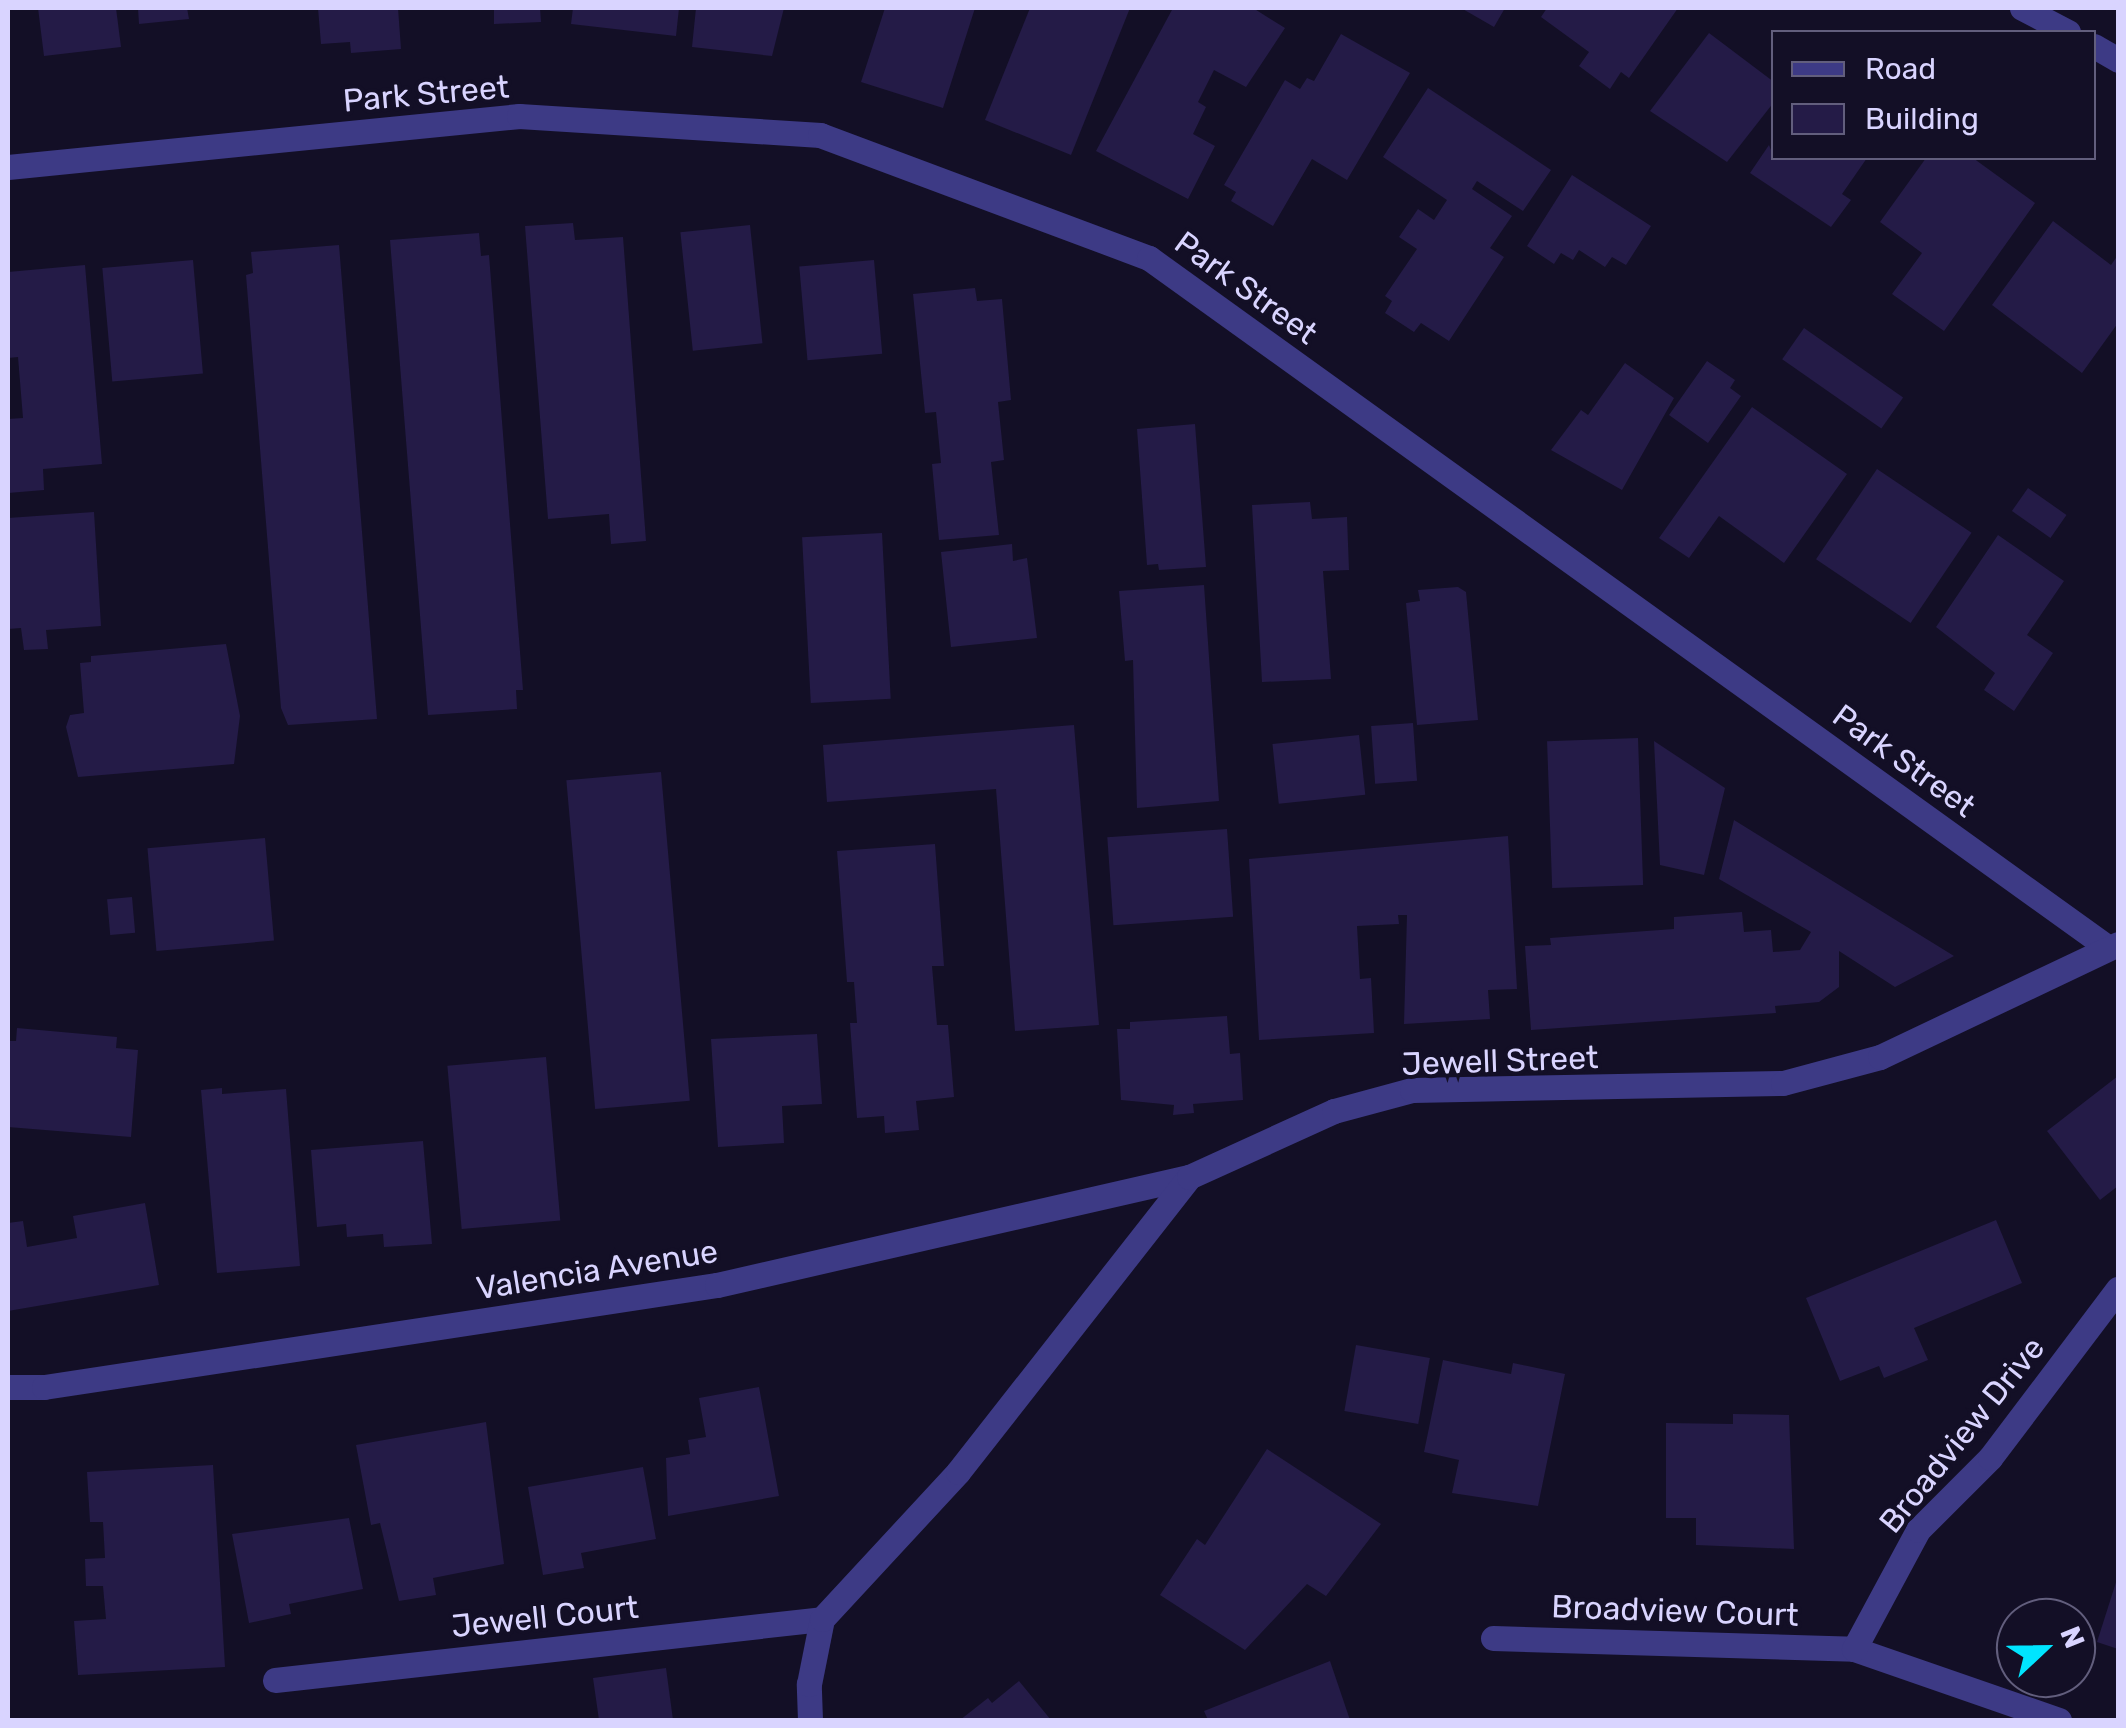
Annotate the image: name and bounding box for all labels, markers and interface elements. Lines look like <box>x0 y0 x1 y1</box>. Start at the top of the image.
legend <box>1771 30 2096 160</box>
text: Road <box>1865 51 1936 87</box>
street label: Park Street <box>341 68 511 120</box>
text: Building <box>1865 101 1979 137</box>
street label: Park Street <box>1167 223 1325 353</box>
street label: Park Street <box>1825 696 1983 826</box>
street label: Jewell Street <box>1401 1038 1599 1084</box>
street label: Valencia Avenue <box>473 1232 721 1308</box>
street label: Broadview Drive <box>1871 1329 2053 1541</box>
street label: Broadview Court <box>1550 1587 1800 1635</box>
street label: Jewell Court <box>450 1588 640 1646</box>
north arrow <box>1996 1598 2096 1698</box>
text: N <box>2053 1622 2091 1653</box>

